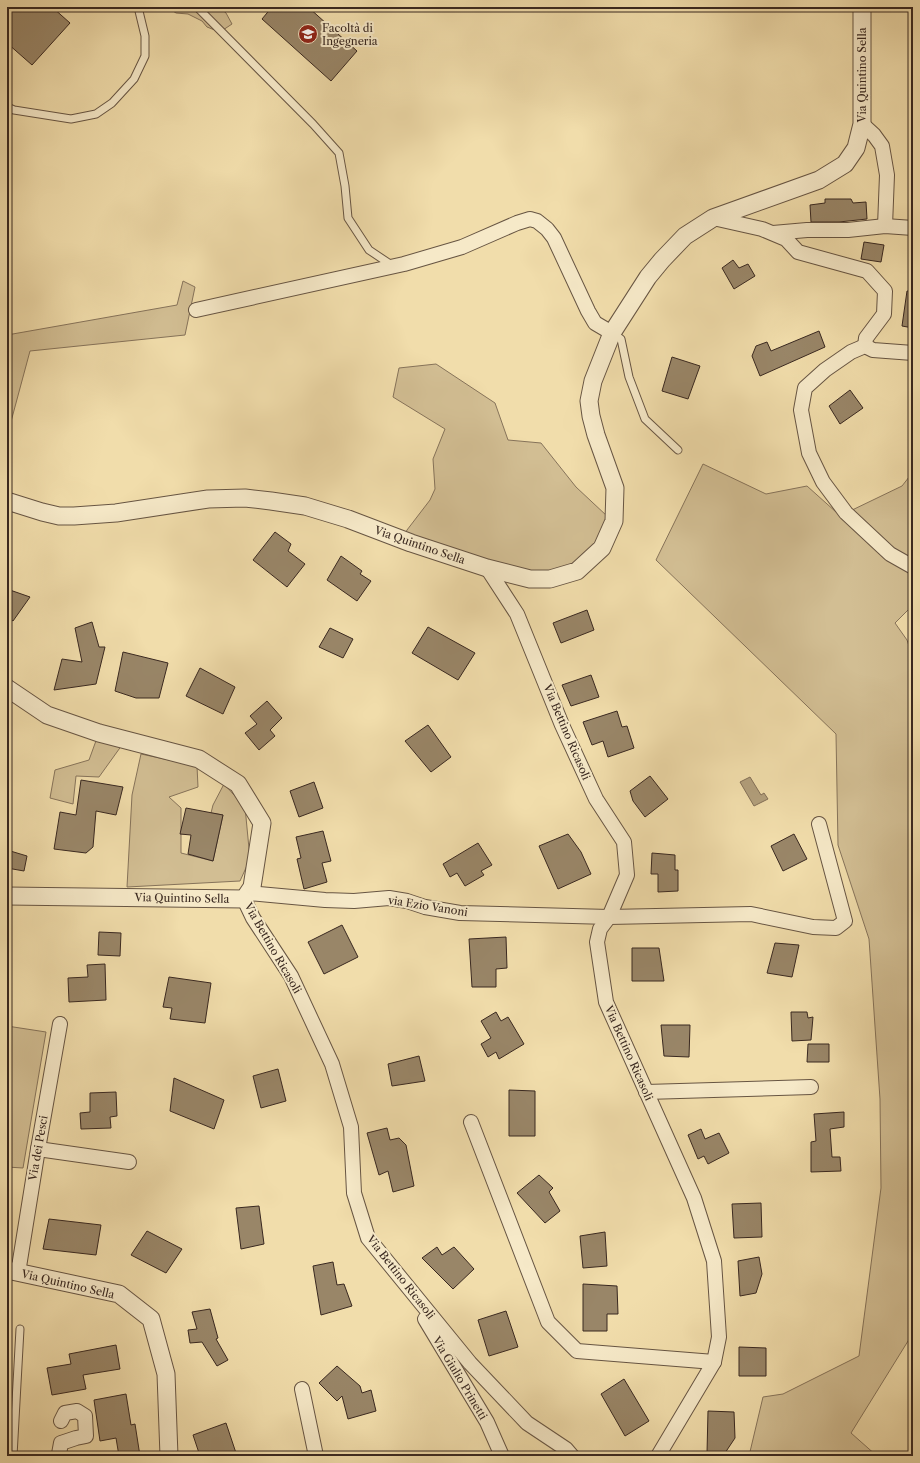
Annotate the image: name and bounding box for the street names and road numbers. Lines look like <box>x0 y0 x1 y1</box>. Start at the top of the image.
street label: Via Quintino Sella <box>855 27 869 123</box>
street label: Via Quintino Sella <box>372 523 467 567</box>
street label: Via Bettino Ricasoli <box>540 681 594 783</box>
street label: Via Quintino Sella <box>133 890 230 906</box>
street label: via Ezio Vanoni <box>386 893 469 919</box>
street label: Via Bettino Ricasoli <box>241 899 305 996</box>
street label: Via Bettino Ricasoli <box>601 1002 657 1103</box>
street label: Via dei Pesci <box>25 1114 51 1183</box>
street label: Via Bettino Ricasoli <box>363 1231 438 1322</box>
street label: Via Quintino Sella <box>19 1266 116 1302</box>
street label: Via Giulio Prinetti <box>429 1333 491 1423</box>

